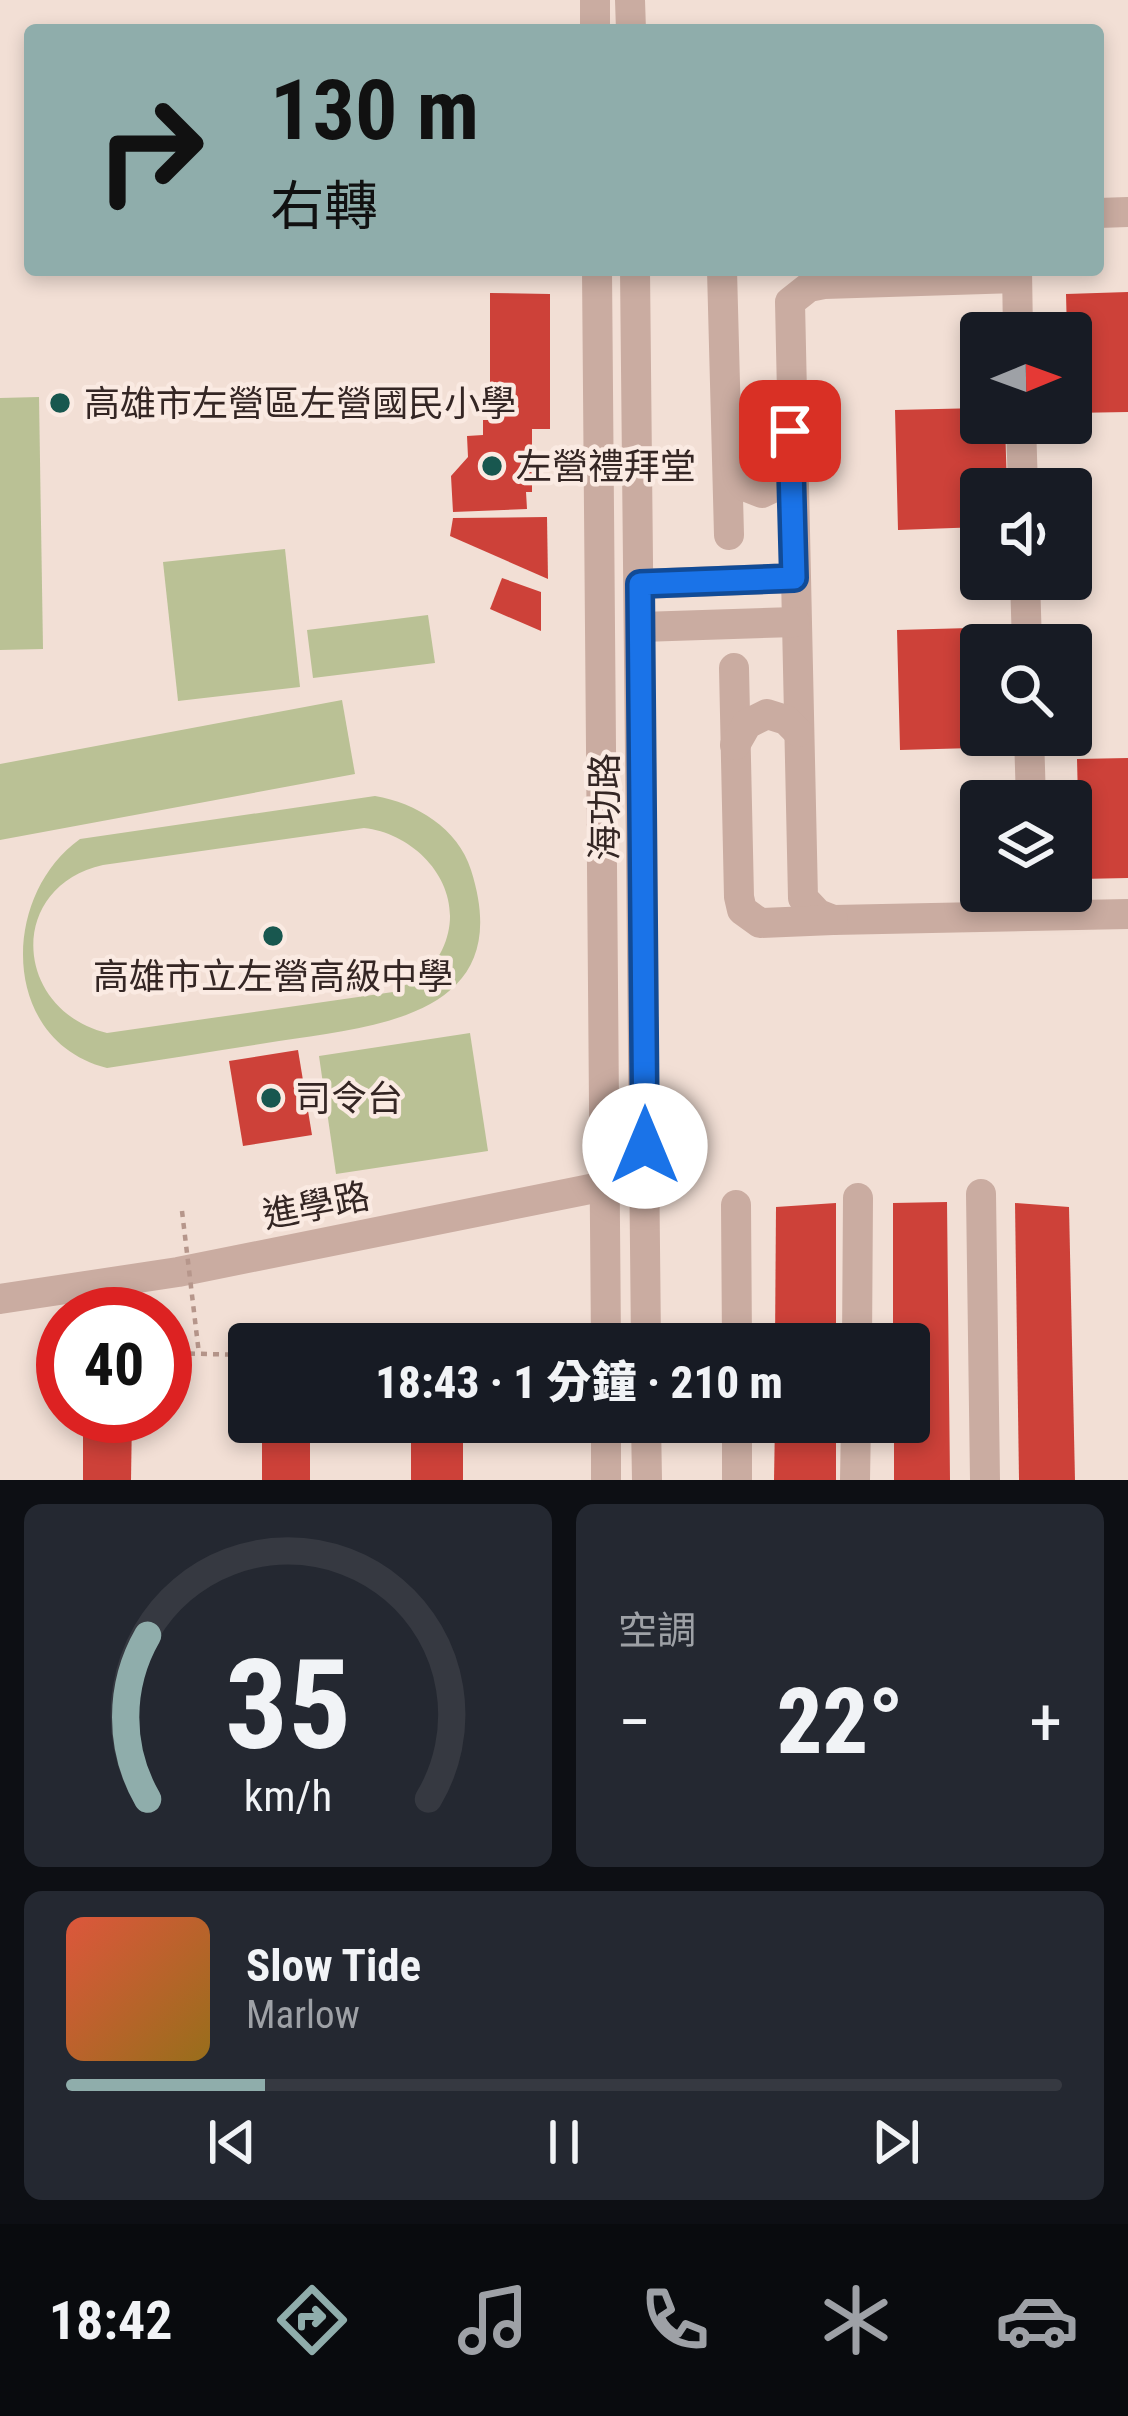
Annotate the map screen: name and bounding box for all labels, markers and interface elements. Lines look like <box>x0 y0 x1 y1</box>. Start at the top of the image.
text: 130 m <box>270 61 479 160</box>
icon: right <box>72 72 228 228</box>
text: 右轉 <box>270 175 378 238</box>
north arrow <box>960 312 1092 444</box>
map controls <box>960 312 1092 912</box>
pin <box>739 380 841 482</box>
place label: 高雄市左營區左營國民小學 <box>84 383 516 425</box>
marker: 高雄市左營區左營國民小學 <box>47 390 73 416</box>
icon: arrive <box>757 398 823 464</box>
place label: 左營禮拜堂 <box>516 446 696 488</box>
marker: 左營禮拜堂 <box>479 453 505 479</box>
button: sound <box>960 468 1092 600</box>
button: search <box>960 624 1092 756</box>
street label: 海功路 <box>584 753 626 861</box>
button: layers <box>960 780 1092 912</box>
marker: 高雄市立左營高級中學 <box>260 923 286 949</box>
place label: 高雄市立左營高級中學 <box>93 956 453 998</box>
place label: 司令台 <box>295 1078 403 1120</box>
position arrow <box>582 1083 708 1209</box>
marker: 司令台 <box>258 1085 284 1111</box>
street label: 進學路 <box>259 1175 373 1237</box>
speed limit sign: 40 <box>36 1287 192 1443</box>
text: 18:43 · 1 分鐘 · 210 m <box>375 1356 783 1409</box>
text: 空調 <box>618 1608 696 1654</box>
text: 35 <box>225 1632 351 1778</box>
text: 22° <box>777 1670 904 1775</box>
text: − <box>618 1684 651 1761</box>
text: + <box>1029 1684 1062 1761</box>
text: km/h <box>244 1770 332 1820</box>
text: Slow Tide <box>246 1939 421 1992</box>
text: Marlow <box>246 1992 360 2038</box>
icon: previous <box>199 2109 265 2175</box>
icon: pause <box>531 2109 597 2175</box>
icon: next <box>863 2109 929 2175</box>
icon: directions <box>270 2278 354 2362</box>
icon: music <box>451 2278 535 2362</box>
icon: phone <box>633 2278 717 2362</box>
icon: climate <box>814 2278 898 2362</box>
icon: car <box>995 2278 1079 2362</box>
text: 18:42 <box>49 2289 173 2352</box>

